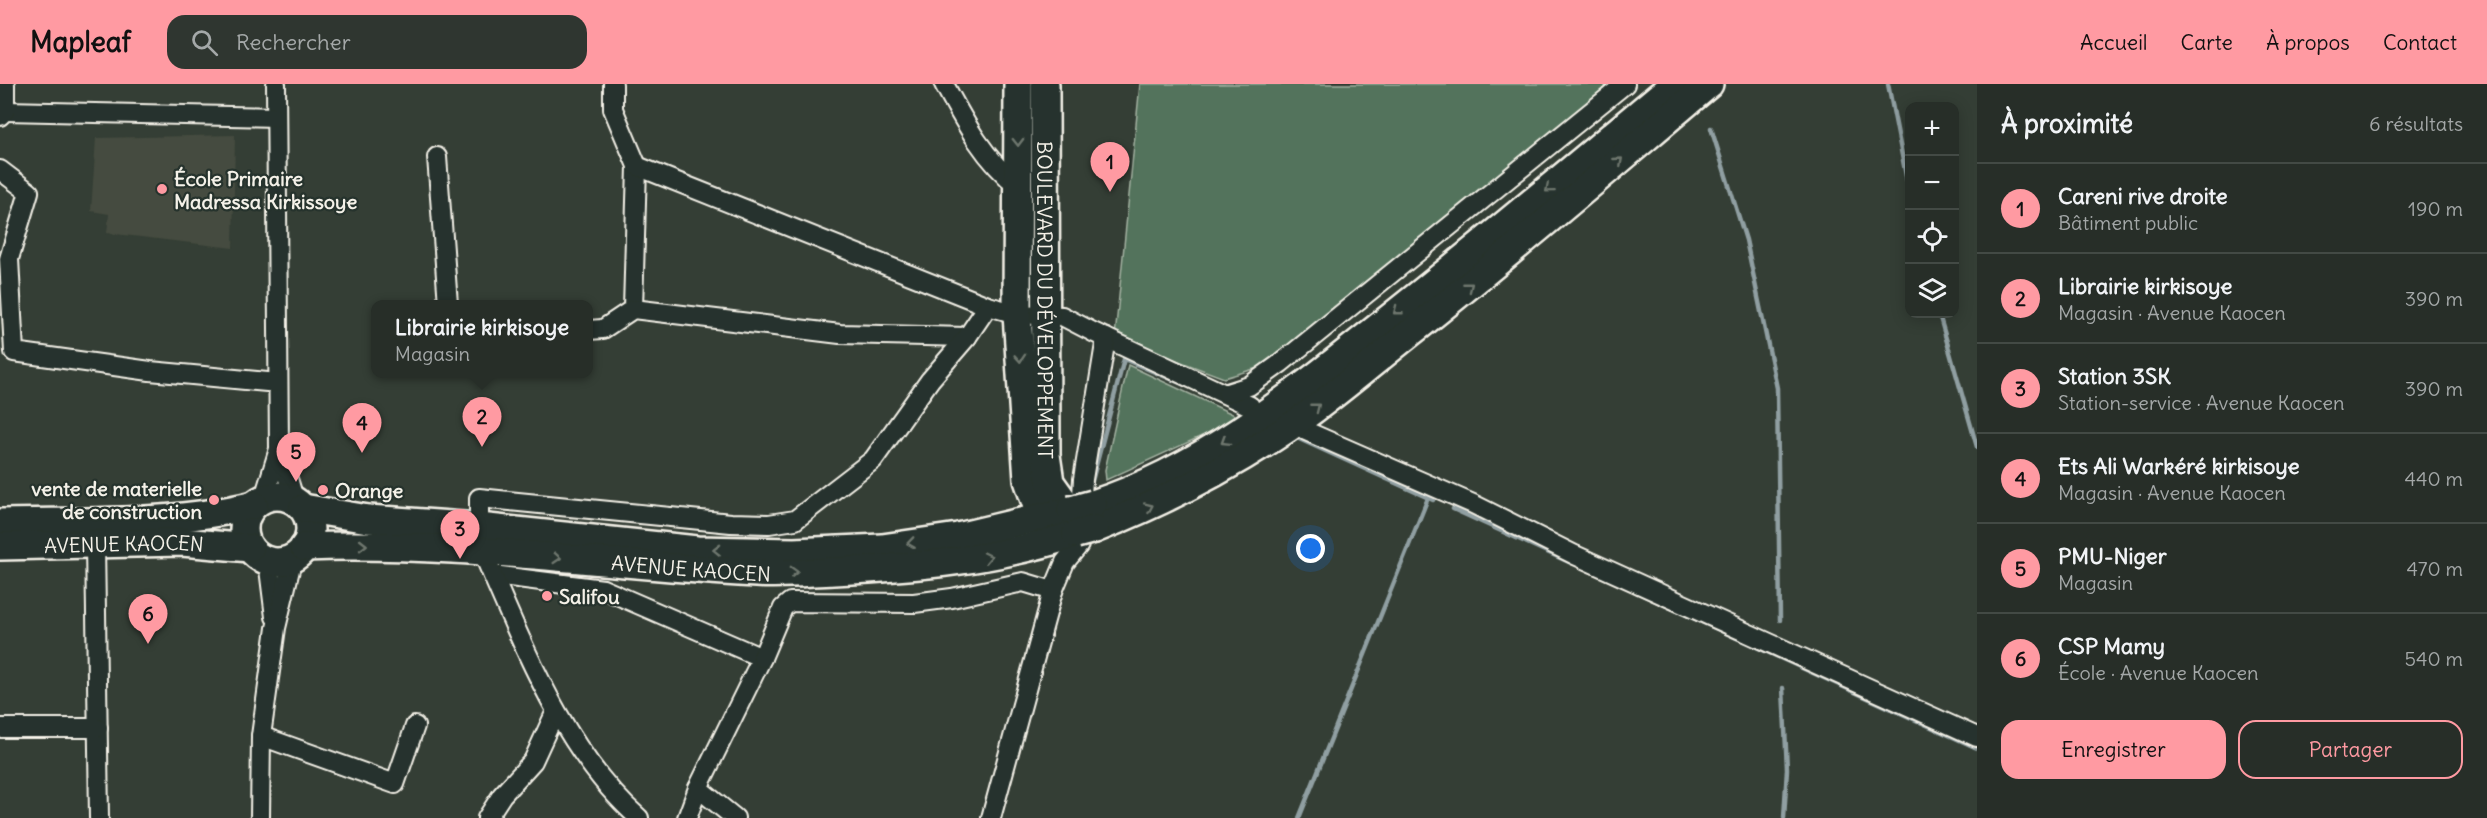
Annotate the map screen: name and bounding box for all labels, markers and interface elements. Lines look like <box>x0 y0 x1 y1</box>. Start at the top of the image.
search box <box>167 15 587 69</box>
text: Mapleaf <box>30 24 131 60</box>
icon: search <box>188 26 221 59</box>
text: Rechercher <box>236 28 351 56</box>
text: Accueil <box>2080 29 2148 56</box>
text: Carte <box>2181 29 2233 56</box>
text: À propos <box>2266 29 2350 56</box>
text: Contact <box>2383 29 2457 56</box>
map controls <box>1905 102 1959 318</box>
button: + <box>1905 102 1959 156</box>
text: À proximité <box>2001 107 2133 140</box>
text: 6 résultats <box>2369 111 2463 136</box>
one-way arrow <box>1012 138 1024 147</box>
street label: BOULEVARD DU DÉVELOPPEMENT <box>1033 141 1059 459</box>
pin: 1 <box>1090 142 1130 192</box>
button: − <box>1905 156 1959 210</box>
one-way arrow <box>1612 157 1623 168</box>
place label: École Primaire Madressa Kirkissoye <box>174 166 357 214</box>
marker: École Primaire Madressa Kirkissoye <box>155 182 169 196</box>
one-way arrow <box>1545 182 1556 193</box>
text: Careni rive droite <box>2058 182 2228 210</box>
text: 1 <box>2017 196 2024 221</box>
text: 190 m <box>2408 196 2463 221</box>
button: locate <box>1905 210 1959 264</box>
text: Bâtiment public <box>2058 210 2198 235</box>
button: layers <box>1905 264 1959 318</box>
text: Librairie kirkisoye <box>2058 272 2232 300</box>
one-way arrow <box>1462 282 1473 293</box>
text: 2 <box>2015 286 2026 311</box>
text: 390 m <box>2405 286 2463 311</box>
popup <box>371 300 593 378</box>
text: Magasin · Avenue Kaocen <box>2058 300 2286 325</box>
one-way arrow <box>1393 304 1404 315</box>
text: Librairie kirkisoye <box>395 313 569 341</box>
text: Magasin <box>395 341 470 366</box>
one-way arrow <box>1013 354 1026 363</box>
text: Station 3SK <box>2058 362 2171 390</box>
text: 3 <box>2015 376 2026 401</box>
text: 390 m <box>2405 376 2463 401</box>
text: Station-service · Avenue Kaocen <box>2058 390 2345 415</box>
pin: 2 <box>462 398 502 447</box>
one-way arrow <box>1310 403 1321 414</box>
pin: 4 <box>342 404 382 453</box>
pin: 5 <box>276 432 316 482</box>
one-way arrow <box>1220 433 1231 444</box>
text: Ets Ali Warkéré kirkisoye <box>2058 452 2300 480</box>
text: 4 <box>2015 466 2026 491</box>
text: 440 m <box>2404 466 2463 491</box>
place label: vente de materielle de construction <box>31 476 202 524</box>
place label: Orange <box>335 478 404 503</box>
text: Magasin · Avenue Kaocen <box>2058 480 2286 505</box>
marker: Orange <box>316 483 330 497</box>
marker: vente de materielle de construction <box>207 493 221 507</box>
one-way arrow <box>1143 502 1154 514</box>
pin: 3 <box>440 510 480 559</box>
street label: AVENUE KAOCEN <box>44 529 205 558</box>
your location <box>1296 534 1325 563</box>
one-way arrow <box>907 537 916 549</box>
one-way arrow <box>358 539 367 551</box>
text: PMU-Niger <box>2058 542 2167 570</box>
one-way arrow <box>712 544 721 557</box>
street label: AVENUE KAOCEN <box>610 549 771 586</box>
one-way arrow <box>553 551 562 564</box>
one-way arrow <box>983 551 993 564</box>
text: 5 <box>2015 556 2026 581</box>
text: 470 m <box>2406 556 2463 581</box>
one-way arrow <box>789 566 798 579</box>
text: Magasin <box>2058 570 2133 595</box>
place label: Salifou <box>559 584 620 609</box>
marker: Salifou <box>540 589 554 603</box>
pin: 6 <box>128 594 168 644</box>
text: CSP Mamy <box>2058 632 2165 660</box>
text: 6 <box>2015 646 2026 671</box>
text: 540 m <box>2404 646 2463 671</box>
text: École · Avenue Kaocen <box>2058 660 2259 685</box>
button: Enregistrer <box>2001 720 2226 779</box>
button: Partager <box>2238 720 2463 779</box>

